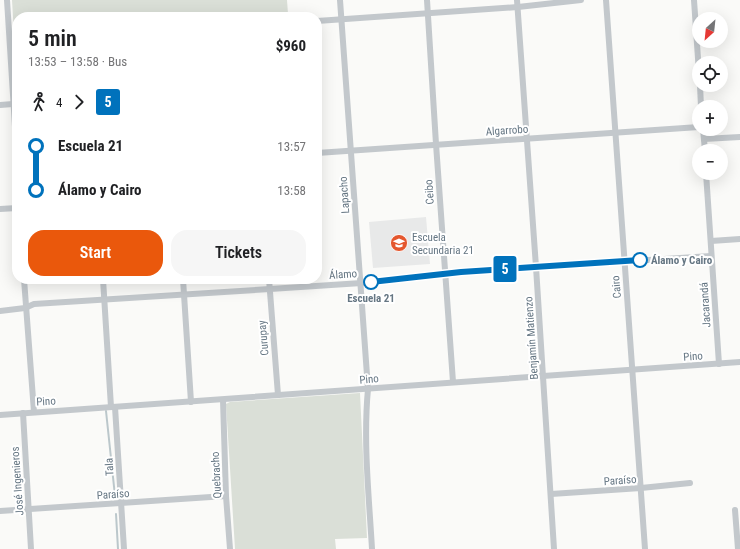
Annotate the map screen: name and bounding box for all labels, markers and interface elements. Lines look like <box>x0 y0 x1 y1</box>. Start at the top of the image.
north arrow <box>692 12 728 48</box>
map controls <box>692 12 728 180</box>
text: 5 min <box>28 26 77 51</box>
text: $960 <box>276 37 306 55</box>
text: 13:53 – 13:58 · Bus <box>28 54 127 69</box>
button: locate <box>692 56 728 92</box>
icon: walk <box>28 91 50 113</box>
icon: forward <box>68 91 90 113</box>
text: 5 <box>104 94 112 110</box>
text: 4 <box>56 95 62 110</box>
button: + <box>692 100 728 136</box>
street label: Algarrobo <box>485 122 529 138</box>
text: Escuela 21 <box>58 137 123 155</box>
text: 13:57 <box>277 139 306 154</box>
button: − <box>692 144 728 180</box>
street label: Lapacho <box>337 176 352 214</box>
street label: Ceibo <box>422 179 437 205</box>
text: Álamo y Cairo <box>58 181 142 199</box>
text: 13:58 <box>277 183 306 198</box>
button: Start <box>28 230 163 276</box>
button: Tickets <box>171 230 306 276</box>
place label: Escuela Secundaria 21 <box>412 231 474 257</box>
school or university icon: Escuela Secundaria 21 <box>389 233 409 253</box>
marker: Álamo y Cairo <box>632 252 648 268</box>
place label: Álamo y Cairo <box>651 254 713 267</box>
line badge: 5 <box>492 256 518 282</box>
text: 5 <box>501 261 509 277</box>
street label: Álamo <box>329 267 358 282</box>
marker: Escuela 21 <box>363 274 379 290</box>
street label: Cairo <box>609 275 624 299</box>
street label: Jacarandá <box>697 282 714 328</box>
place label: Escuela 21 <box>347 292 395 305</box>
street label: Benjamín Matienzo <box>522 296 541 380</box>
street label: Curupay <box>255 319 272 356</box>
street label: Pino <box>683 349 704 364</box>
street label: Pino <box>359 372 380 387</box>
street label: Pino <box>36 394 57 409</box>
street label: José Ingenieros <box>9 446 26 516</box>
street label: Quebracho <box>209 451 224 499</box>
street label: Tala <box>103 458 116 476</box>
street label: Paraíso <box>603 473 637 488</box>
street label: Paraíso <box>96 487 130 502</box>

